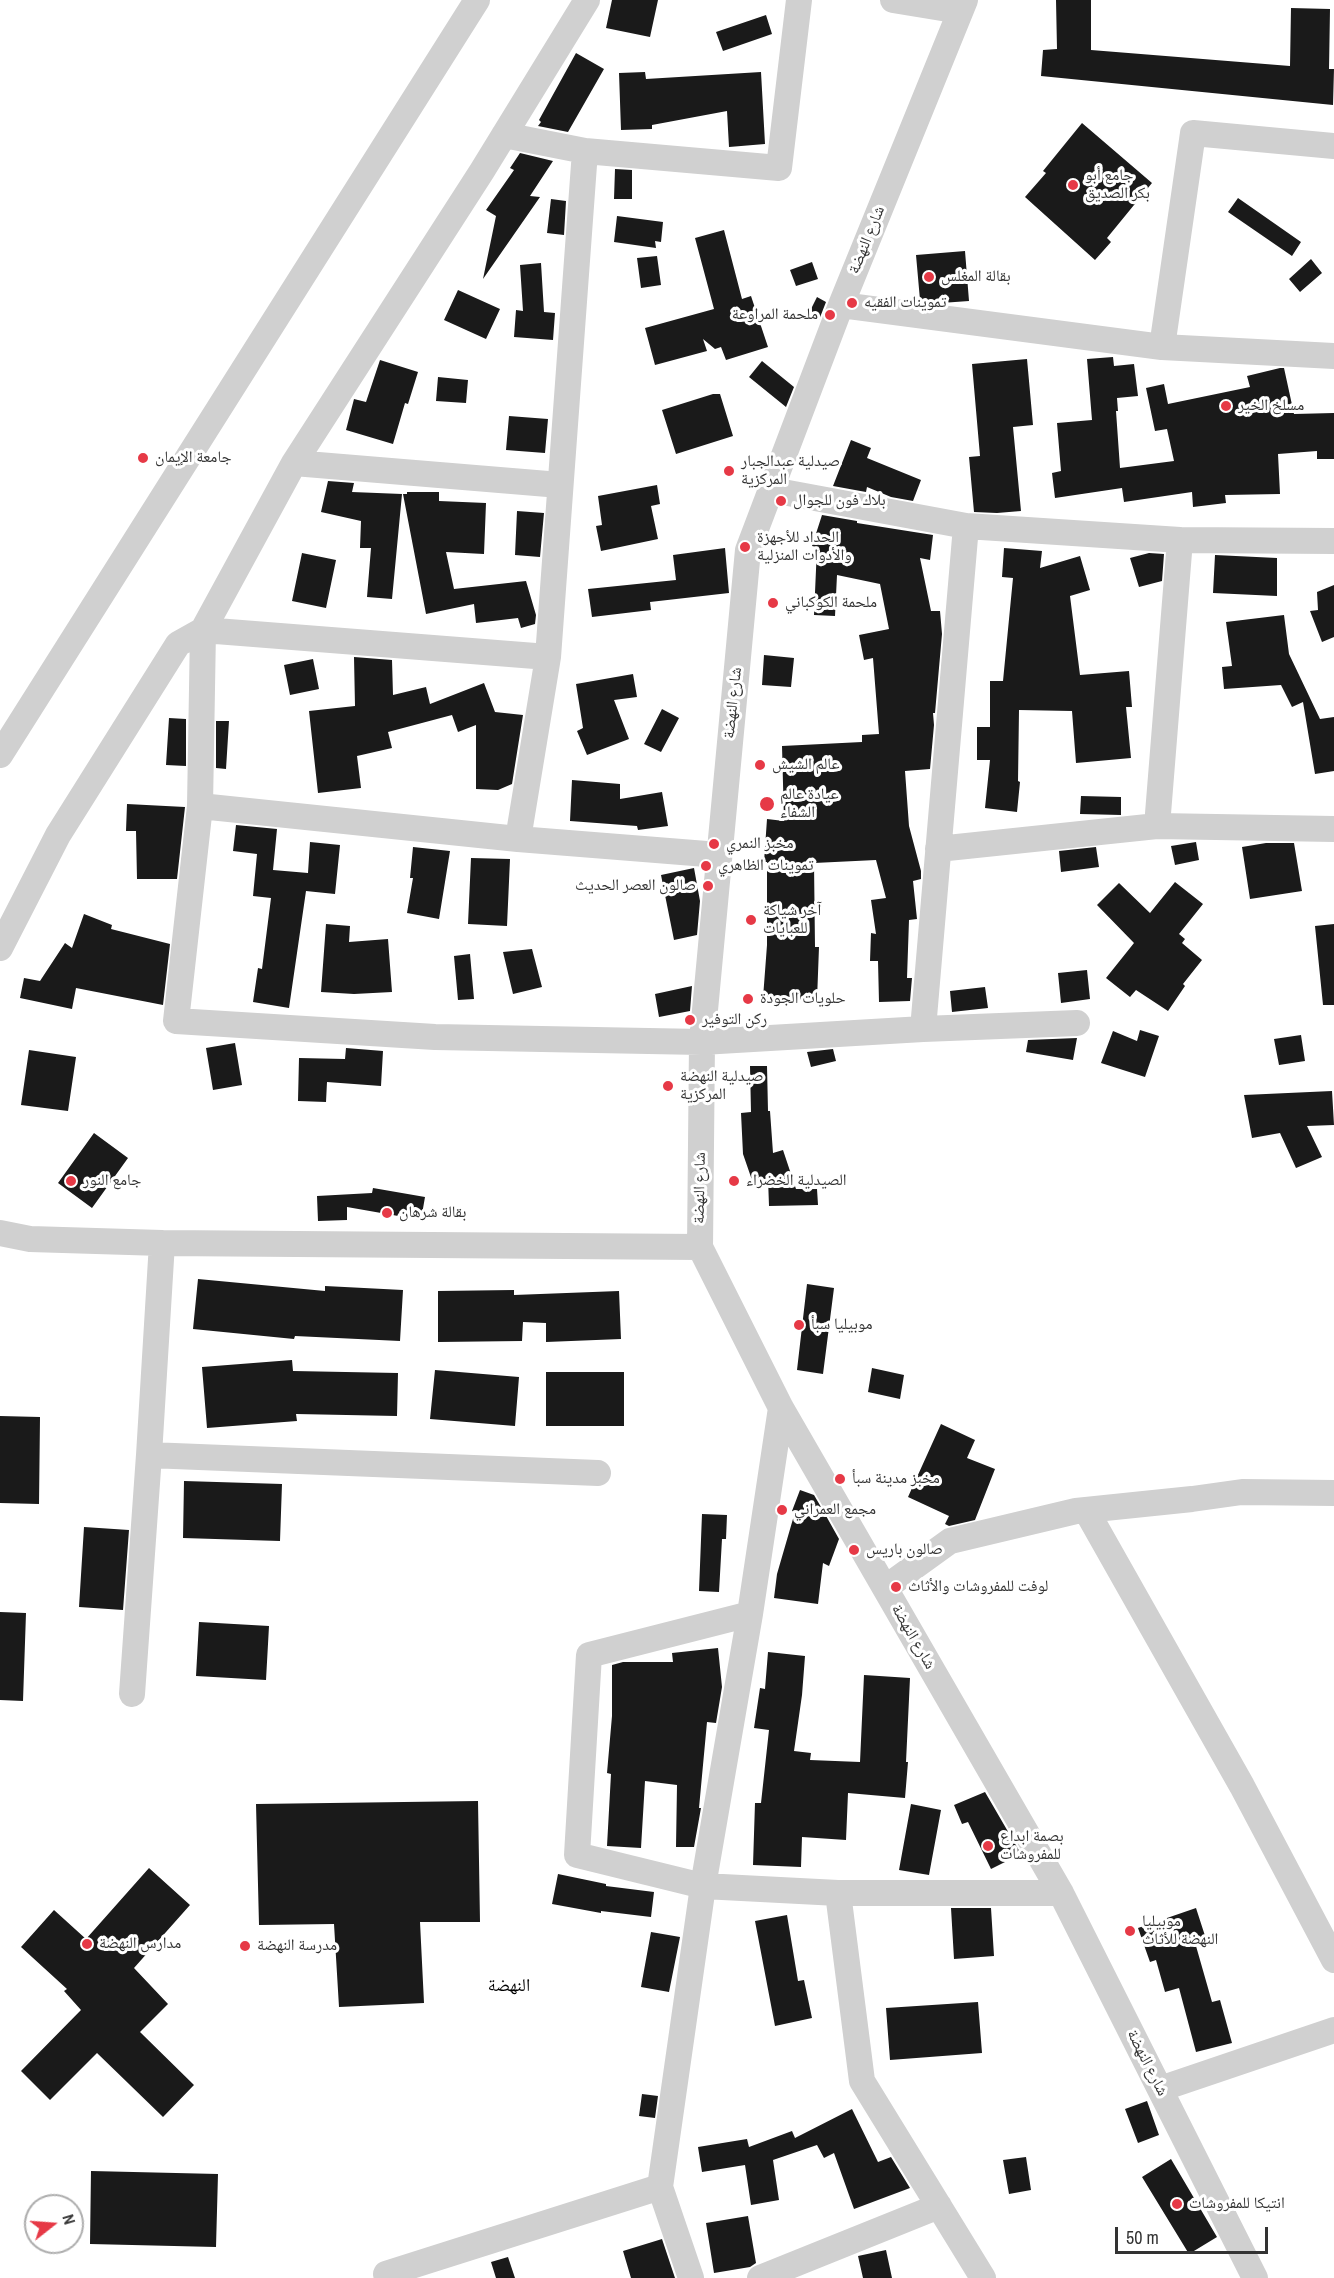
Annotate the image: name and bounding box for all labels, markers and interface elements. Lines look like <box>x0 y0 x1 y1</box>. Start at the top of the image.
place label: جامع أبو بكر الصديق <box>1085 166 1150 204</box>
marker: جامع أبو بكر الصديق <box>1066 178 1080 192</box>
street label: شارع النهضة <box>845 203 889 277</box>
place label: بقالة المغلس <box>941 267 1011 287</box>
marker: بقالة المغلس <box>922 270 936 284</box>
place label: تموينات الفقيه <box>864 293 946 313</box>
marker: تموينات الفقيه <box>845 296 859 310</box>
place label: ملحمة المراوعة <box>732 305 818 325</box>
marker: ملحمة المراوعة <box>823 308 837 322</box>
place label: مسلخ الخير <box>1238 396 1304 416</box>
marker: مسلخ الخير <box>1219 399 1233 413</box>
place label: جامعة الإيمان <box>155 448 232 468</box>
marker: جامعة الإيمان <box>136 451 150 465</box>
place label: صيدلية عبدالجبار المركزية <box>741 452 840 490</box>
marker: صيدلية عبدالجبار المركزية <box>722 464 736 478</box>
place label: بلاك فون للجوال <box>793 491 886 511</box>
marker: بلاك فون للجوال <box>774 494 788 508</box>
place label: الحداد للأجهزة والأدوات المنزلية <box>757 528 852 566</box>
marker: الحداد للأجهزة والأدوات المنزلية <box>738 540 752 554</box>
place label: ملحمة الكوكباني <box>785 593 877 613</box>
marker: ملحمة الكوكباني <box>766 596 780 610</box>
street label: شارع النهضة <box>720 666 746 740</box>
place label: عالم الشيش <box>772 755 839 775</box>
marker: عالم الشيش <box>753 758 767 772</box>
place label: عيادة عالم الشفاء <box>780 785 839 823</box>
marker: عيادة عالم الشفاء <box>758 795 776 813</box>
place label: مخبز النمري <box>726 834 794 854</box>
marker: مخبز النمري <box>707 837 721 851</box>
place label: تموينات الظاهري <box>718 856 814 876</box>
marker: تموينات الظاهري <box>699 859 713 873</box>
place label: صالون العصر الحديث <box>575 876 696 896</box>
marker: صالون العصر الحديث <box>701 879 715 893</box>
place label: آخر شياكة للعبايات <box>763 901 821 939</box>
marker: آخر شياكة للعبايات <box>744 913 758 927</box>
place label: حلويات الجودة <box>760 989 846 1009</box>
marker: حلويات الجودة <box>741 992 755 1006</box>
place label: ركن التوفير <box>702 1010 767 1030</box>
marker: ركن التوفير <box>683 1013 697 1027</box>
place label: صيدلية النهضة المركزية <box>680 1067 764 1105</box>
marker: صيدلية النهضة المركزية <box>661 1079 675 1093</box>
street label: شارع النهضة <box>690 1152 710 1224</box>
place label: جامع النور <box>83 1171 141 1191</box>
place label: الصيدلية الخضراء <box>746 1171 847 1191</box>
marker: جامع النور <box>64 1174 78 1188</box>
marker: الصيدلية الخضراء <box>727 1174 741 1188</box>
place label: بقالة شرهان <box>399 1203 466 1223</box>
marker: بقالة شرهان <box>380 1206 394 1220</box>
place label: موبيليا سبأ <box>811 1315 873 1335</box>
marker: موبيليا سبأ <box>792 1318 806 1332</box>
place label: مخبز مدينة سبأ <box>852 1469 940 1489</box>
marker: مخبز مدينة سبأ <box>833 1472 847 1486</box>
place label: مجمع العمراني <box>794 1500 876 1520</box>
marker: مجمع العمراني <box>775 1503 789 1517</box>
place label: صالون باريس <box>866 1540 943 1560</box>
marker: صالون باريس <box>847 1543 861 1557</box>
place label: لوفت للمفروشات والأثاث <box>908 1577 1048 1597</box>
marker: لوفت للمفروشات والأثاث <box>889 1580 903 1594</box>
street label: شارع النهضة <box>887 1601 939 1673</box>
place label: بصمة ابداع للمفروشات <box>1000 1827 1064 1865</box>
marker: بصمة ابداع للمفروشات <box>981 1839 995 1853</box>
place label: موبيليا النهضة للأثاث <box>1142 1912 1218 1950</box>
marker: موبيليا النهضة للأثاث <box>1123 1924 1137 1938</box>
place label: مدارس النهضة <box>99 1934 181 1954</box>
place label: مدرسة النهضة <box>257 1936 337 1956</box>
marker: مدارس النهضة <box>80 1937 94 1951</box>
marker: مدرسة النهضة <box>238 1939 252 1953</box>
district label: النهضة <box>488 1975 530 1997</box>
street label: شارع النهضة <box>1122 2027 1172 2099</box>
north arrow <box>24 2194 84 2254</box>
place label: انتيكا للمفروشات <box>1189 2194 1285 2214</box>
marker: انتيكا للمفروشات <box>1170 2197 1184 2211</box>
text: N <box>57 2212 81 2227</box>
scale bar <box>1118 2215 1271 2253</box>
text: 50 m <box>1126 2225 1159 2250</box>

